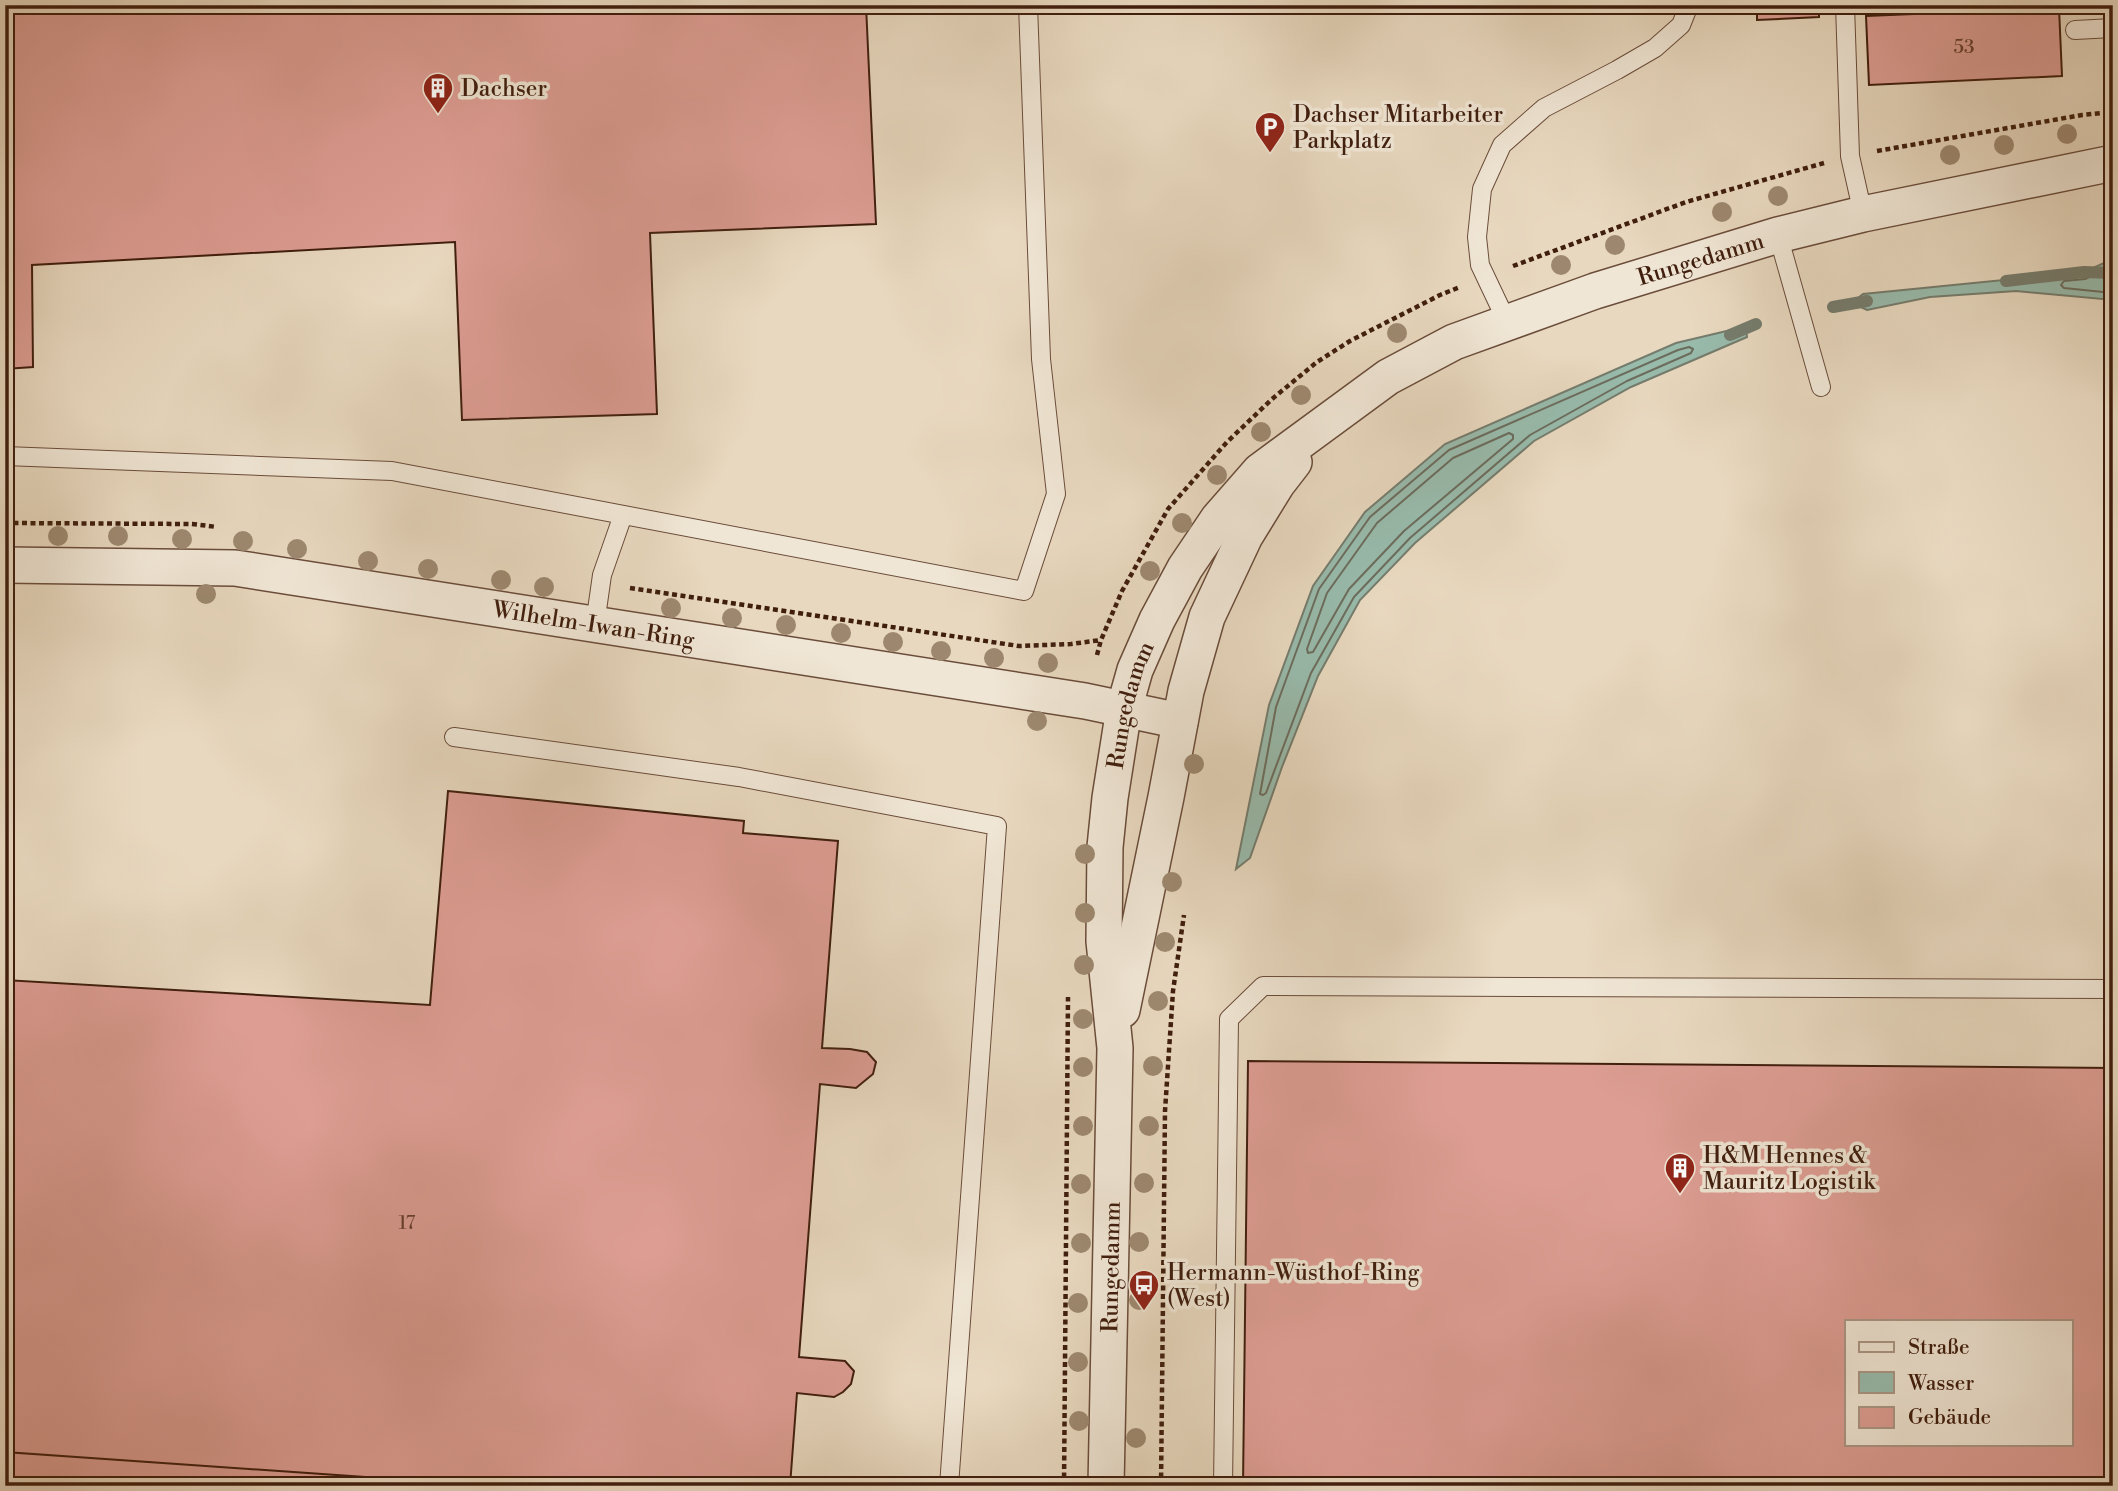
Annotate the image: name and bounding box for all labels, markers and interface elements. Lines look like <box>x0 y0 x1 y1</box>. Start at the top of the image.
house number: 53 <box>1954 35 1974 59</box>
building icon: Dachser <box>421 71 455 115</box>
place label: Dachser <box>461 75 547 103</box>
place label: Dachser Mitarbeiter Parkplatz <box>1293 101 1503 155</box>
parking icon: Dachser Mitarbeiter Parkplatz <box>1253 110 1287 154</box>
street label: Rungedamm <box>1634 227 1768 292</box>
street label: Wilhelm-Iwan-Ring <box>489 595 697 655</box>
street label: Rungedamm <box>1102 637 1161 771</box>
place label: H&M Hennes & Mauritz Logistik <box>1703 1142 1876 1196</box>
building icon: H&M Hennes & Mauritz Logistik <box>1663 1151 1697 1195</box>
street label: Rungedamm <box>1096 1201 1127 1333</box>
house number: 17 <box>399 1211 416 1235</box>
place label: Hermann-Wüsthof-Ring (West) <box>1167 1259 1419 1313</box>
bus stop icon: Hermann-Wüsthof-Ring (West) <box>1127 1268 1161 1312</box>
legend <box>1845 1320 2072 1446</box>
text: Straße <box>1908 1335 1970 1361</box>
text: Wasser <box>1907 1371 1974 1397</box>
text: Gebäude <box>1908 1405 1991 1431</box>

